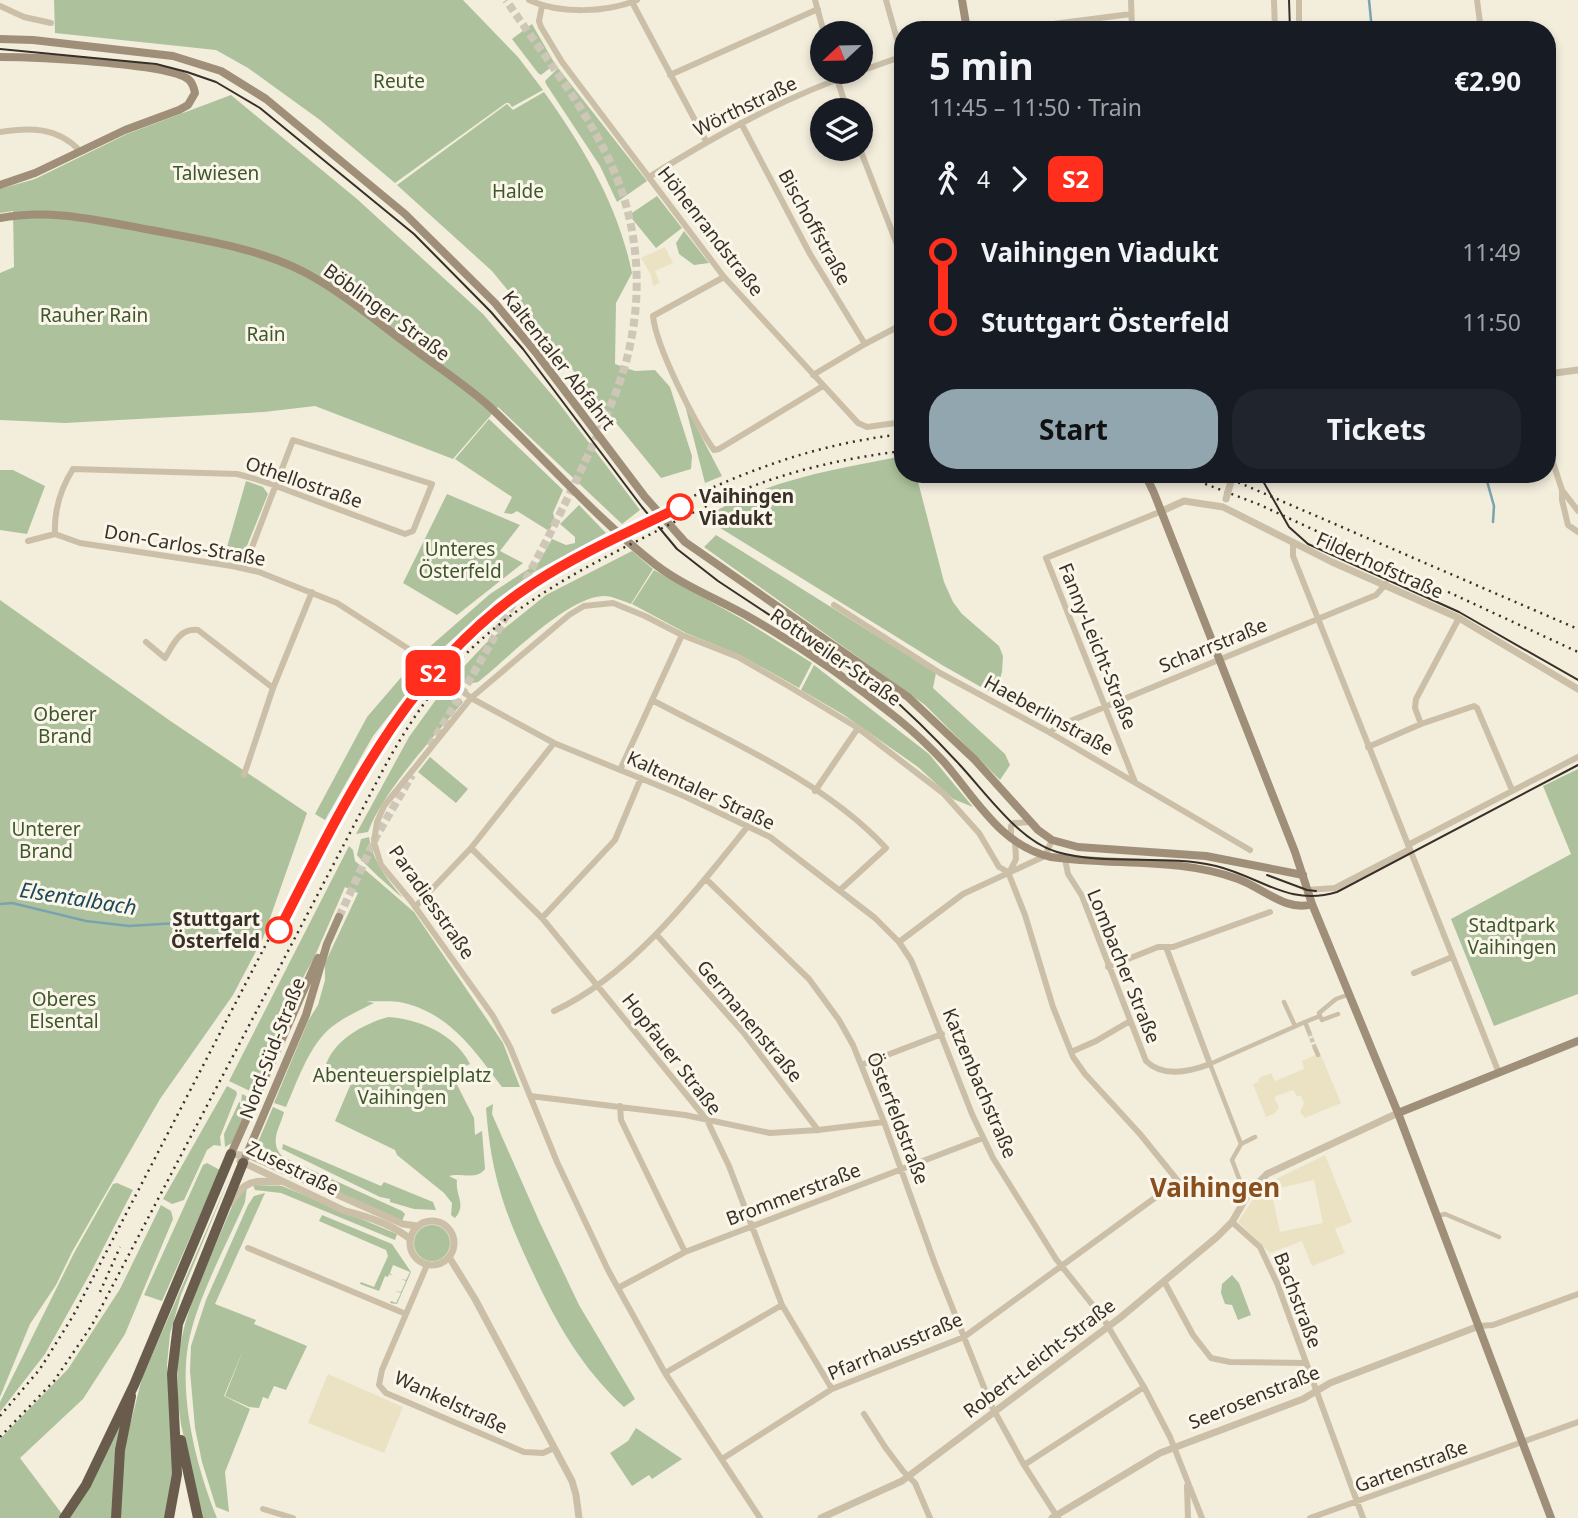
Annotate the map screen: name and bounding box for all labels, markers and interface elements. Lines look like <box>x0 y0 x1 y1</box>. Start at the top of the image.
north arrow <box>810 21 873 84</box>
map controls <box>810 21 873 161</box>
text: 5 min <box>929 39 1034 91</box>
text: €2.90 <box>1454 63 1521 99</box>
park label: Reute <box>373 68 425 94</box>
street label: Wörthstraße <box>689 70 801 142</box>
text: 11:45 – 11:50 · Train <box>929 91 1142 123</box>
button: layers <box>810 98 873 161</box>
park label: Talwiesen <box>173 160 259 186</box>
icon: walk <box>929 160 967 198</box>
icon: forward <box>1000 160 1038 198</box>
street label: Höhenrandstraße <box>652 161 770 301</box>
text: S2 <box>1062 162 1089 195</box>
text: 4 <box>977 163 990 195</box>
street label: Bischoffstraße <box>772 164 858 290</box>
park label: Halde <box>492 178 544 204</box>
text: Vaihingen Viadukt <box>981 234 1219 270</box>
text: 11:49 <box>1462 236 1521 268</box>
street label: Böblinger Straße <box>319 257 455 367</box>
street label: Kaltentaler Abfahrt <box>496 285 622 435</box>
park label: Rauher Rain <box>40 302 148 328</box>
text: Stuttgart Österfeld <box>981 304 1230 340</box>
text: 11:50 <box>1462 306 1521 338</box>
park label: Rain <box>246 321 286 347</box>
button: Start <box>929 389 1218 469</box>
button: Tickets <box>1232 389 1521 469</box>
street label: Othellostraße <box>242 450 366 514</box>
place label: Vaihingen Viadukt <box>699 483 794 531</box>
marker: Vaihingen Viadukt <box>667 494 693 520</box>
street label: Don-Carlos-Straße <box>102 518 268 572</box>
street label: Filderhofstraße <box>1312 525 1448 605</box>
park label: Unteres Österfeld <box>418 536 502 584</box>
street label: Fanny-Leicht-Straße <box>1053 559 1143 733</box>
street label: Rottweiler Straße <box>765 602 907 712</box>
street label: Scharrstraße <box>1155 612 1271 678</box>
line badge: S2 <box>402 650 464 696</box>
text: S2 <box>420 656 446 689</box>
street label: Haeberlinstraße <box>980 669 1118 761</box>
park label: Oberer Brand <box>33 701 97 749</box>
street label: Kaltentaler Straße <box>623 744 779 836</box>
park label: Unterer Brand <box>11 816 81 864</box>
street label: Paradiesstraße <box>383 840 481 964</box>
water label: Elsentalbach <box>18 875 139 921</box>
street label: Lombacher Straße <box>1081 885 1167 1047</box>
place label: Stuttgart Österfeld <box>171 906 260 954</box>
park label: Stadtpark Vaihingen <box>1467 912 1557 960</box>
marker: Stuttgart Österfeld <box>266 917 292 943</box>
street label: Germanenstraße <box>691 954 809 1088</box>
street label: Nord-Süd-Straße <box>233 974 311 1122</box>
park label: Oberes Elsental <box>29 986 99 1034</box>
street label: Hopfauer Straße <box>616 988 728 1120</box>
street label: Katzenbachstraße <box>937 1004 1023 1162</box>
street label: Österfeldstraße <box>861 1048 935 1188</box>
park label: Abenteuerspielplatz Vaihingen <box>313 1062 491 1110</box>
street label: Zusestraße <box>243 1135 343 1201</box>
street label: Brommerstraße <box>722 1156 864 1232</box>
district label: Vaihingen <box>1150 1169 1280 1205</box>
street label: Bachstraße <box>1268 1248 1328 1352</box>
street label: Robert-Leicht-Straße <box>958 1292 1120 1424</box>
street label: Pfarrhausstraße <box>823 1306 967 1386</box>
street label: Seerosenstraße <box>1185 1359 1323 1435</box>
street label: Wankelstraße <box>390 1364 512 1440</box>
street label: Gartenstraße <box>1351 1434 1471 1498</box>

